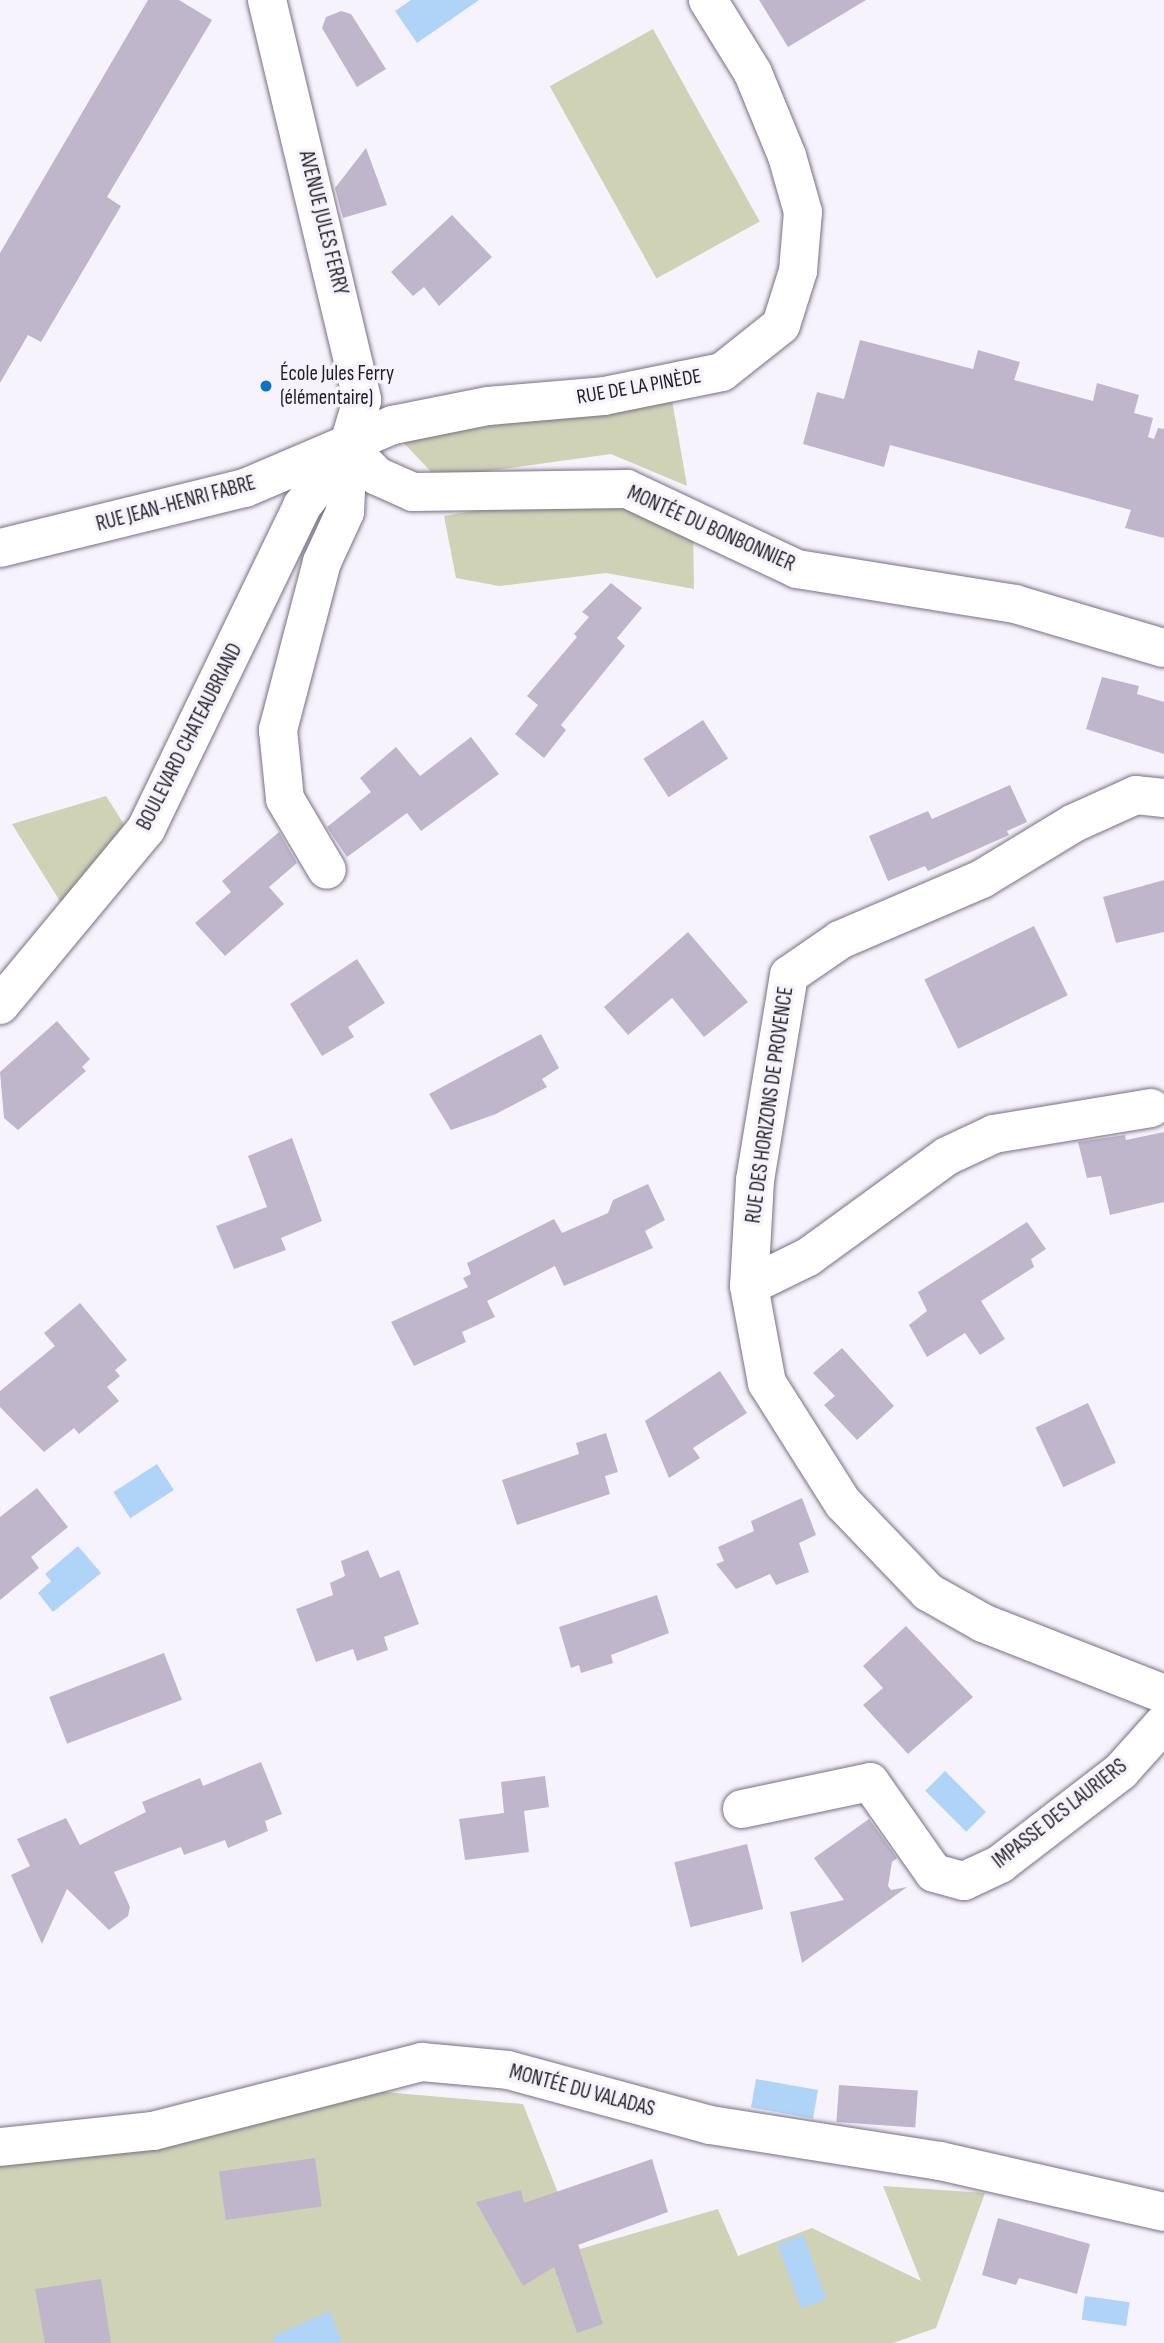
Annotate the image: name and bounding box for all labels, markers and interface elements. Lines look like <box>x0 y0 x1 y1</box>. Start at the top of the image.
street label: AVENUE JULES FERRY <box>293 148 353 298</box>
place label: École Jules Ferry (élémentaire) <box>280 361 394 411</box>
street label: RUE DE LA PINÈDE <box>575 364 703 410</box>
marker: École Jules Ferry (élémentaire) <box>258 378 274 394</box>
street label: RUE JEAN-HENRI FABRE <box>94 471 258 537</box>
street label: MONTÉE DU BONBONNIER <box>623 481 799 577</box>
street label: BOULEVARD CHATEAUBRIAND <box>132 639 248 835</box>
street label: RUE DES HORIZONS DE PROVENCE <box>741 985 799 1225</box>
street label: IMPASSE DES LAURIERS <box>988 1754 1132 1874</box>
street label: MONTÉE DU VALADAS <box>506 2059 658 2123</box>

